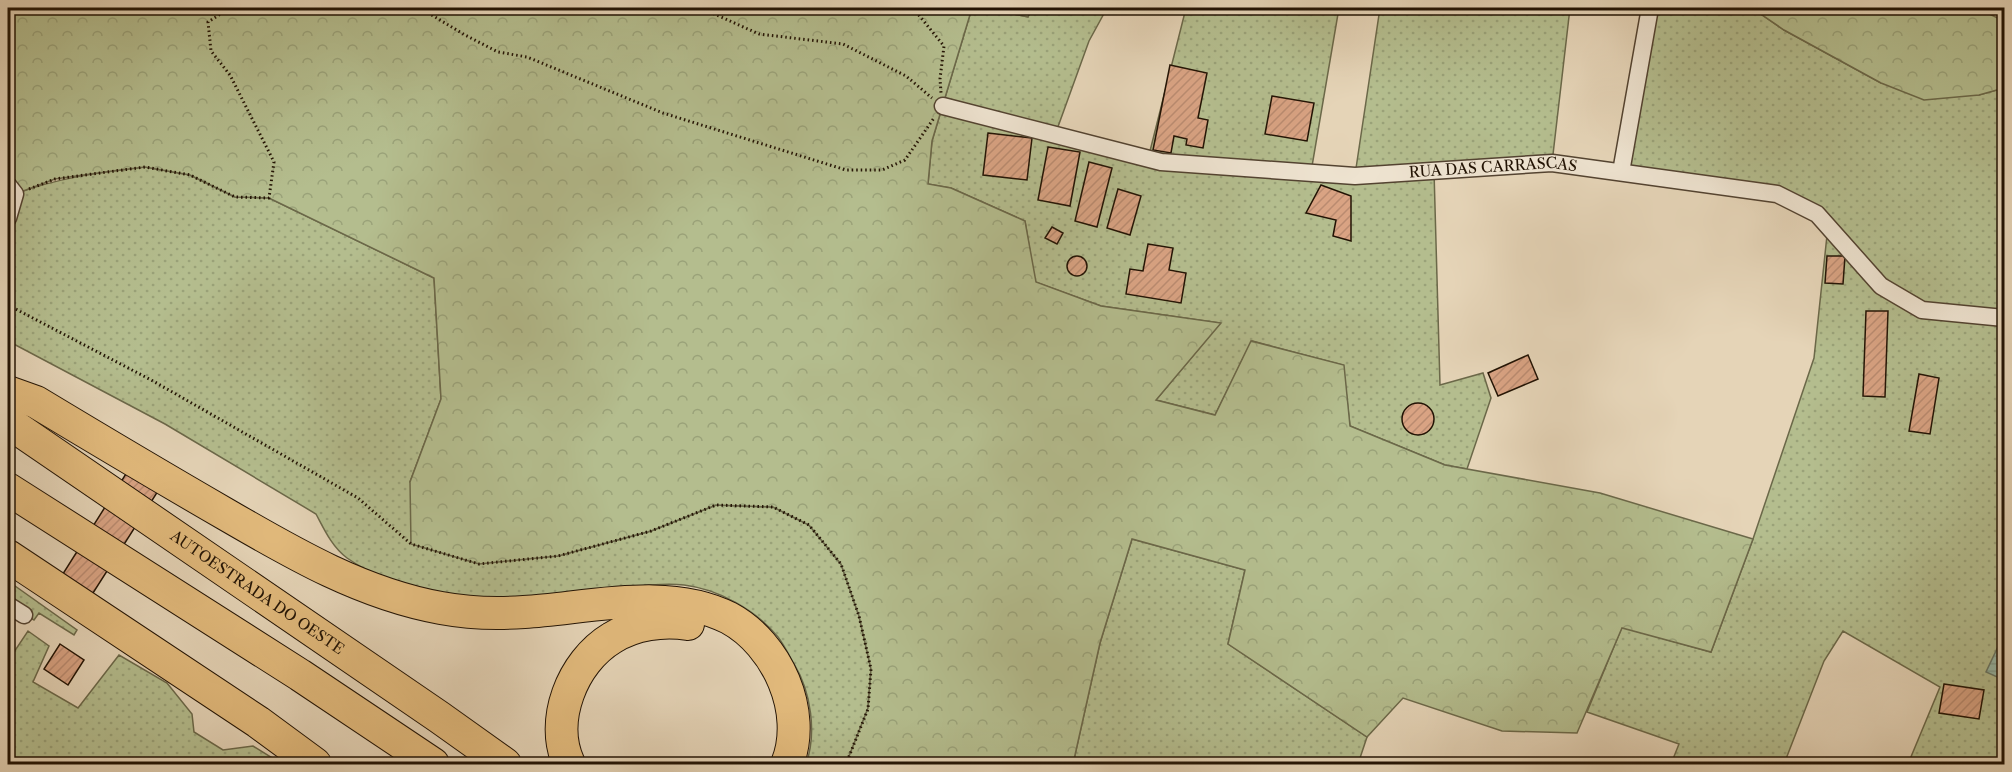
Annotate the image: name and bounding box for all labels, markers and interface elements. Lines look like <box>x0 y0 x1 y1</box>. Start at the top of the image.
street label: RUA DAS CARRASCAS <box>1408 153 1578 181</box>
street label: AUTOESTRADA DO OESTE <box>166 525 348 658</box>

